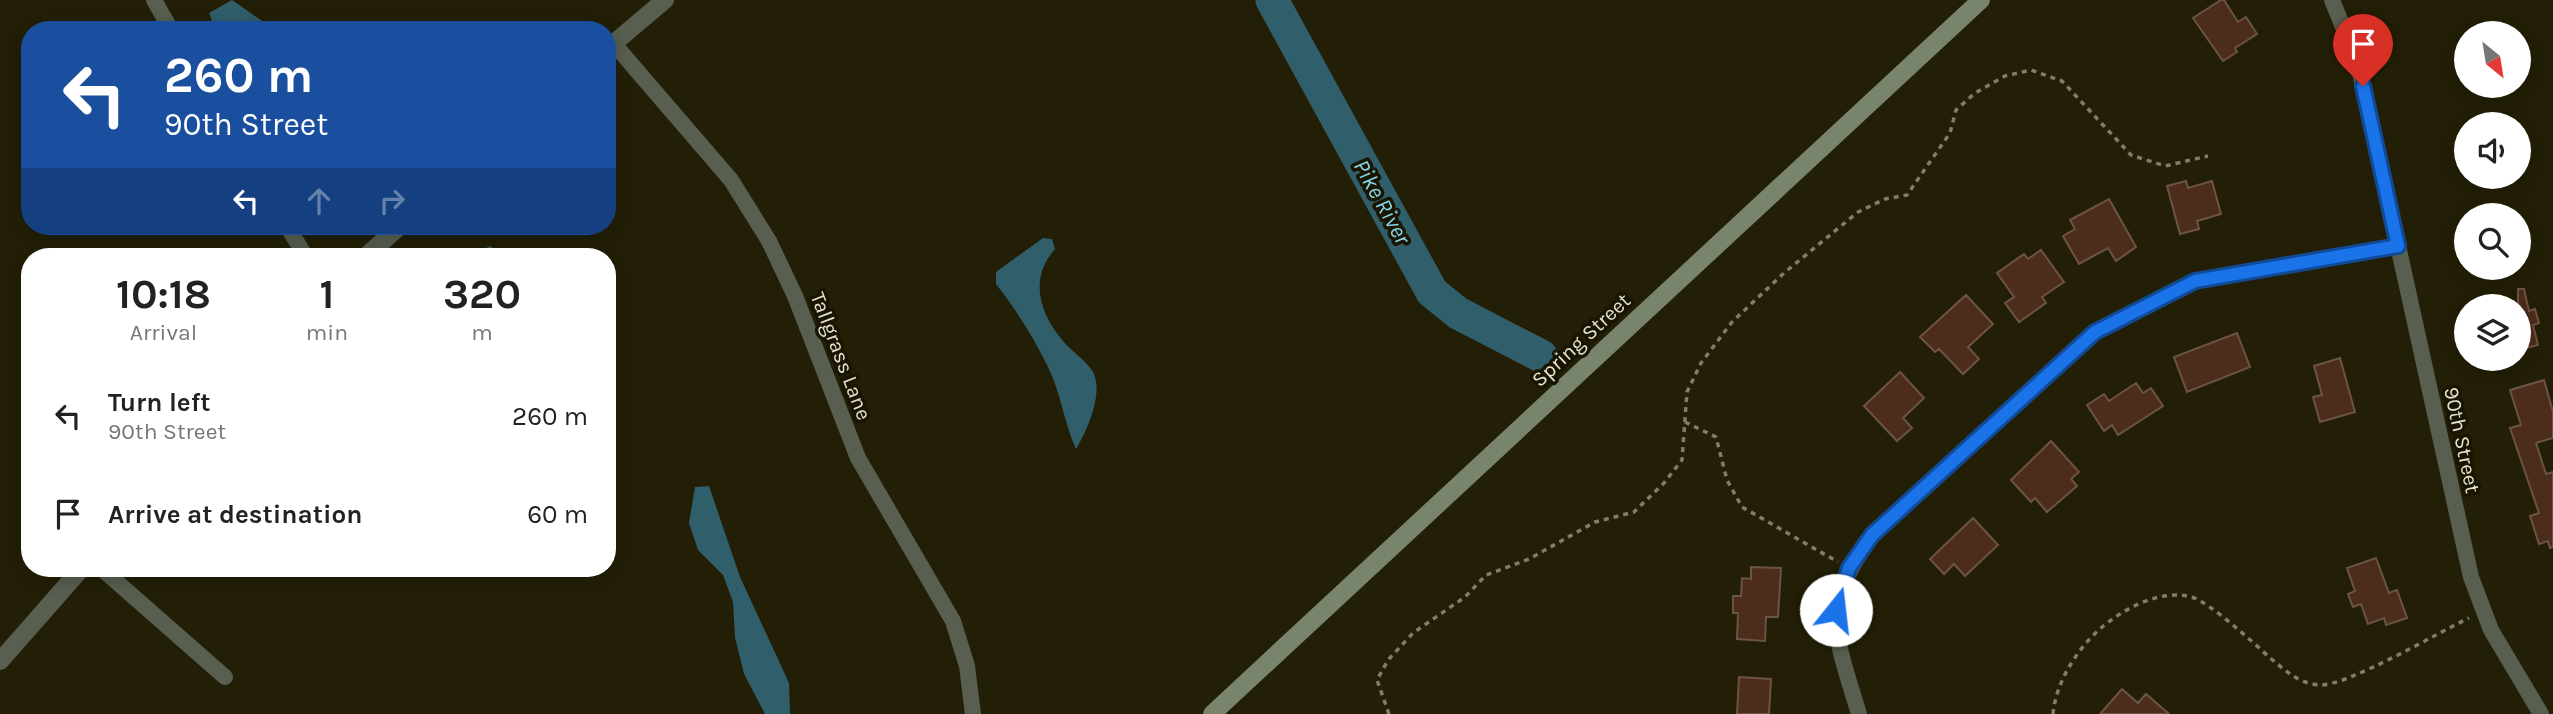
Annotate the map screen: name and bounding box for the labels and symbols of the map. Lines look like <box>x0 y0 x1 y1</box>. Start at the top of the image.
pin <box>2333 14 2393 86</box>
north arrow <box>2454 21 2530 98</box>
water label: Pike River <box>1348 155 1417 250</box>
street label: Spring Street <box>1527 288 1635 392</box>
street label: Tallgrass Lane <box>806 289 876 423</box>
street label: 90th Street <box>2439 385 2485 495</box>
position arrow <box>1799 573 1873 647</box>

